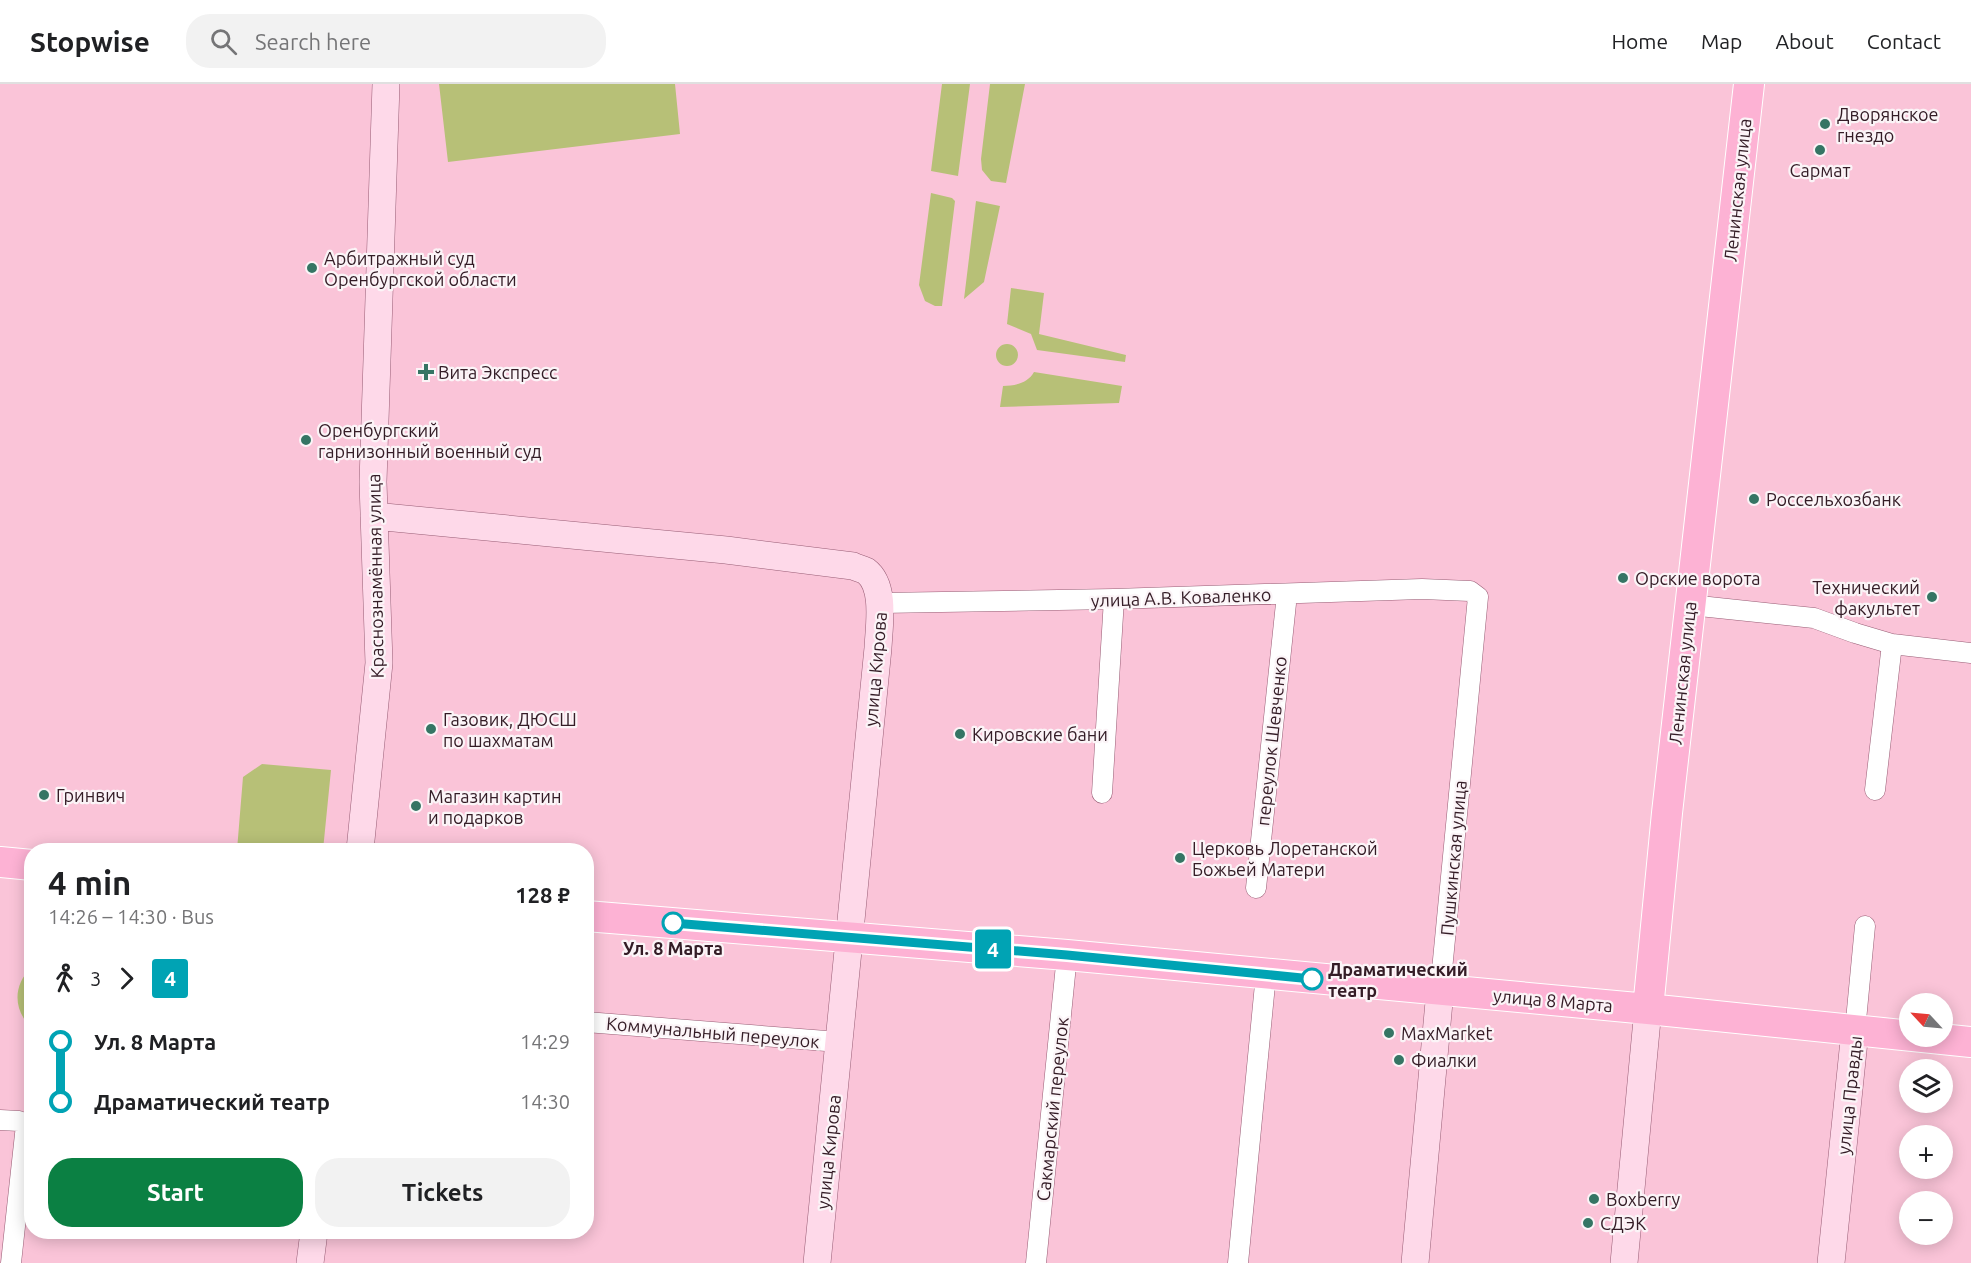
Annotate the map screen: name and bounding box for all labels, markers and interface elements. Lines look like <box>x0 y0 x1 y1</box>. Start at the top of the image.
search box <box>186 14 606 68</box>
icon: search <box>207 25 240 58</box>
text: Stopwise <box>30 26 150 57</box>
text: Search here <box>255 29 371 54</box>
text: Home <box>1611 29 1668 53</box>
text: Map <box>1701 29 1742 53</box>
text: About <box>1775 29 1834 53</box>
text: Contact <box>1867 29 1941 53</box>
place label: Дворянское гнездо <box>1837 104 1938 145</box>
street label: Ленинская улица <box>1720 117 1754 263</box>
marker: Дворянское гнездо <box>1818 117 1832 131</box>
marker: Сармат <box>1813 143 1827 157</box>
place label: Сармат <box>1789 160 1851 180</box>
place label: Арбитражный суд Оренбургской области <box>324 248 517 289</box>
marker: Арбитражный суд Оренбургской области <box>305 261 319 275</box>
place label: Вита Экспресс <box>438 362 557 382</box>
marker: Вита Экспресс <box>419 365 433 379</box>
place label: Оренбургский гарнизонный военный суд <box>318 420 542 461</box>
marker: Оренбургский гарнизонный военный суд <box>299 433 313 447</box>
street label: Краснознамённая улица <box>363 473 387 679</box>
place label: Россельхозбанк <box>1766 489 1901 509</box>
marker: Россельхозбанк <box>1747 492 1761 506</box>
place label: Орские ворота <box>1635 568 1761 588</box>
marker: Орские ворота <box>1616 571 1630 585</box>
place label: Технический факультет <box>1812 577 1920 618</box>
street label: улица А.В. Коваленко <box>1090 584 1272 610</box>
marker: Технический факультет <box>1925 590 1939 604</box>
street label: Ленинская улица <box>1665 600 1699 746</box>
street label: улица Кирова <box>860 611 890 727</box>
street label: переулок Шевченко <box>1252 655 1290 827</box>
place label: Газовик, ДЮСШ по шахматам <box>443 709 577 750</box>
marker: Газовик, ДЮСШ по шахматам <box>424 722 438 736</box>
place label: Кировские бани <box>972 724 1108 744</box>
marker: Кировские бани <box>953 727 967 741</box>
street label: Пушкинская улица <box>1436 779 1470 937</box>
place label: Гринвич <box>56 785 125 805</box>
place label: Магазин картин и подарков <box>428 786 562 827</box>
marker: Гринвич <box>37 788 51 802</box>
marker: Магазин картин и подарков <box>409 799 423 813</box>
place label: Церковь Лоретанской Божьей Матери <box>1192 838 1378 879</box>
marker: Церковь Лоретанской Божьей Матери <box>1173 851 1187 865</box>
text: 4 min <box>48 864 131 901</box>
text: 128 ₽ <box>515 882 570 907</box>
text: 14:26 – 14:30 · Bus <box>48 905 214 928</box>
marker: Ул. 8 Марта <box>662 912 684 934</box>
line badge: 4 <box>974 930 1012 968</box>
text: 4 <box>987 937 999 961</box>
place label: Ул. 8 Марта <box>623 938 723 958</box>
place label: Драматический театр <box>1328 959 1468 1000</box>
icon: walk <box>48 962 81 995</box>
icon: forward <box>110 962 143 995</box>
text: 4 <box>164 966 176 990</box>
text: 3 <box>90 967 101 990</box>
marker: Драматический театр <box>1301 968 1323 990</box>
street label: улица 8 Марта <box>1492 985 1614 1015</box>
north arrow <box>1899 993 1953 1047</box>
map controls <box>1899 993 1953 1245</box>
street label: Коммунальный переулок <box>606 1013 820 1051</box>
street label: Сакмарский переулок <box>1032 1016 1072 1202</box>
place label: MaxMarket <box>1401 1023 1493 1043</box>
marker: MaxMarket <box>1382 1026 1396 1040</box>
text: Ул. 8 Марта <box>94 1029 216 1054</box>
text: 14:29 <box>520 1030 570 1053</box>
street label: улица Правды <box>1833 1035 1865 1155</box>
place label: Фиалки <box>1411 1050 1477 1070</box>
marker: Фиалки <box>1392 1053 1406 1067</box>
button: layers <box>1899 1059 1953 1113</box>
text: Драматический театр <box>94 1089 330 1114</box>
text: 14:30 <box>520 1090 570 1113</box>
street label: улица Кирова <box>812 1094 844 1210</box>
button: + <box>1899 1125 1953 1179</box>
button: Start <box>48 1158 303 1227</box>
button: Tickets <box>315 1158 570 1227</box>
place label: Boxberry <box>1606 1189 1680 1209</box>
button: − <box>1899 1191 1953 1245</box>
marker: Boxberry <box>1587 1192 1601 1206</box>
place label: СДЭК <box>1600 1213 1646 1233</box>
marker: СДЭК <box>1581 1216 1595 1230</box>

